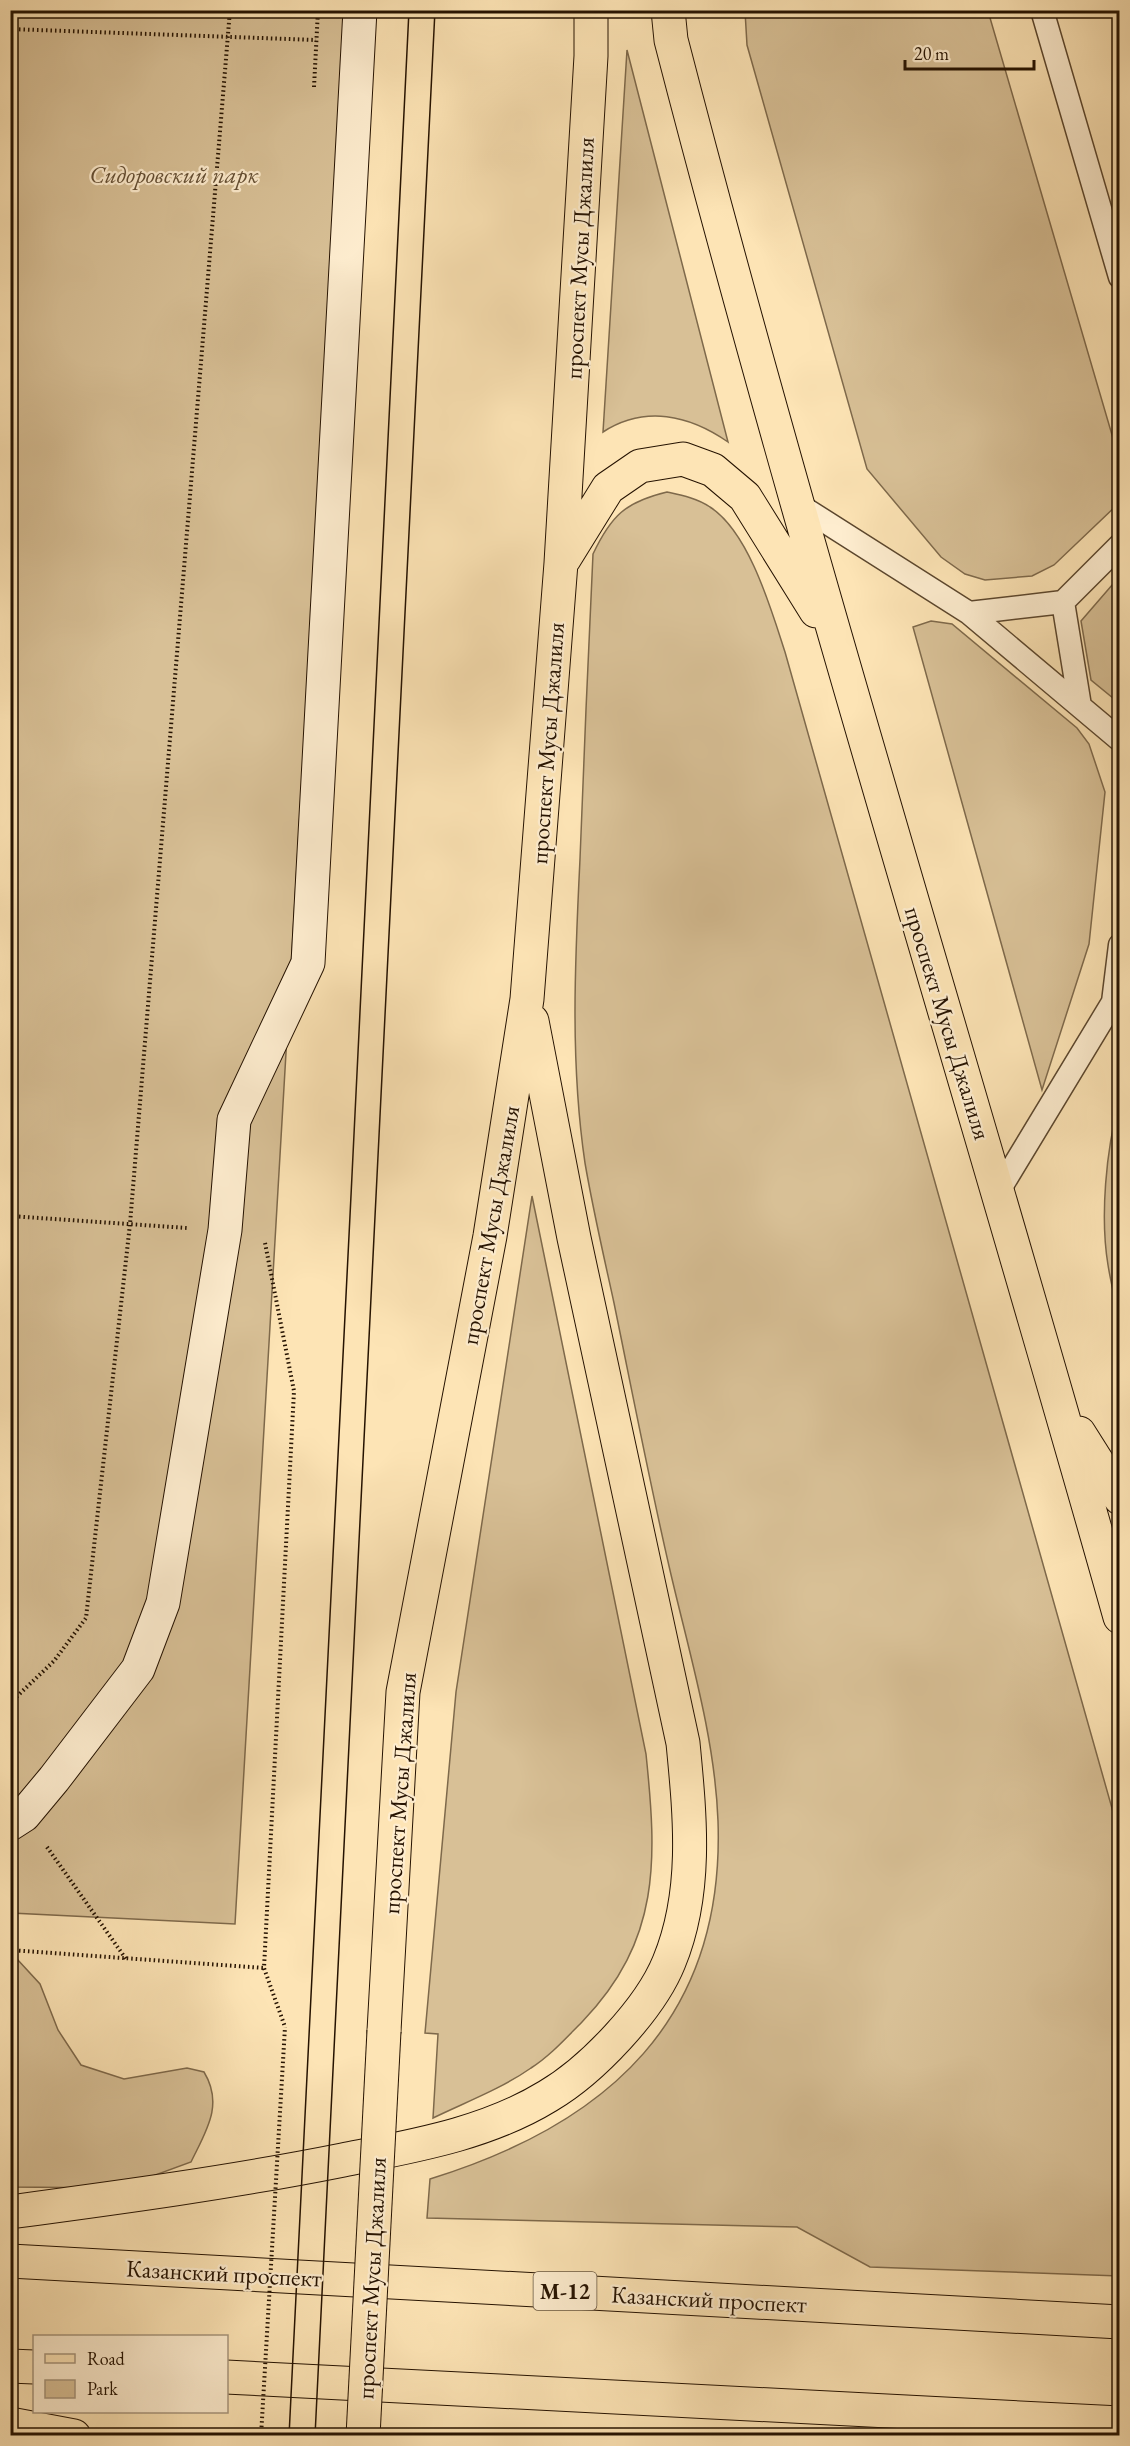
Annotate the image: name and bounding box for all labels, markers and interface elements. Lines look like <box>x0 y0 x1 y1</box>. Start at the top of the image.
scale bar <box>905 33 1034 71</box>
text: 20 m <box>914 42 949 65</box>
street label: проспект Мусы Джалиля <box>557 136 601 380</box>
park label: Сидоровский парк <box>90 159 259 190</box>
street label: проспект Мусы Джалиля <box>523 621 571 865</box>
street label: проспект Мусы Джалиля <box>898 903 998 1144</box>
street label: проспект Мусы Джалиля <box>454 1103 526 1347</box>
street label: проспект Мусы Джалиля <box>375 1671 423 1915</box>
street label: проспект Мусы Джалиля <box>349 2156 393 2400</box>
street label: Казанский проспект <box>125 2252 323 2294</box>
road number: М-12 <box>534 2272 596 2310</box>
street label: Казанский проспект <box>610 2278 808 2320</box>
legend <box>33 2335 228 2413</box>
text: Road <box>87 2347 126 2370</box>
text: Park <box>87 2377 118 2400</box>

